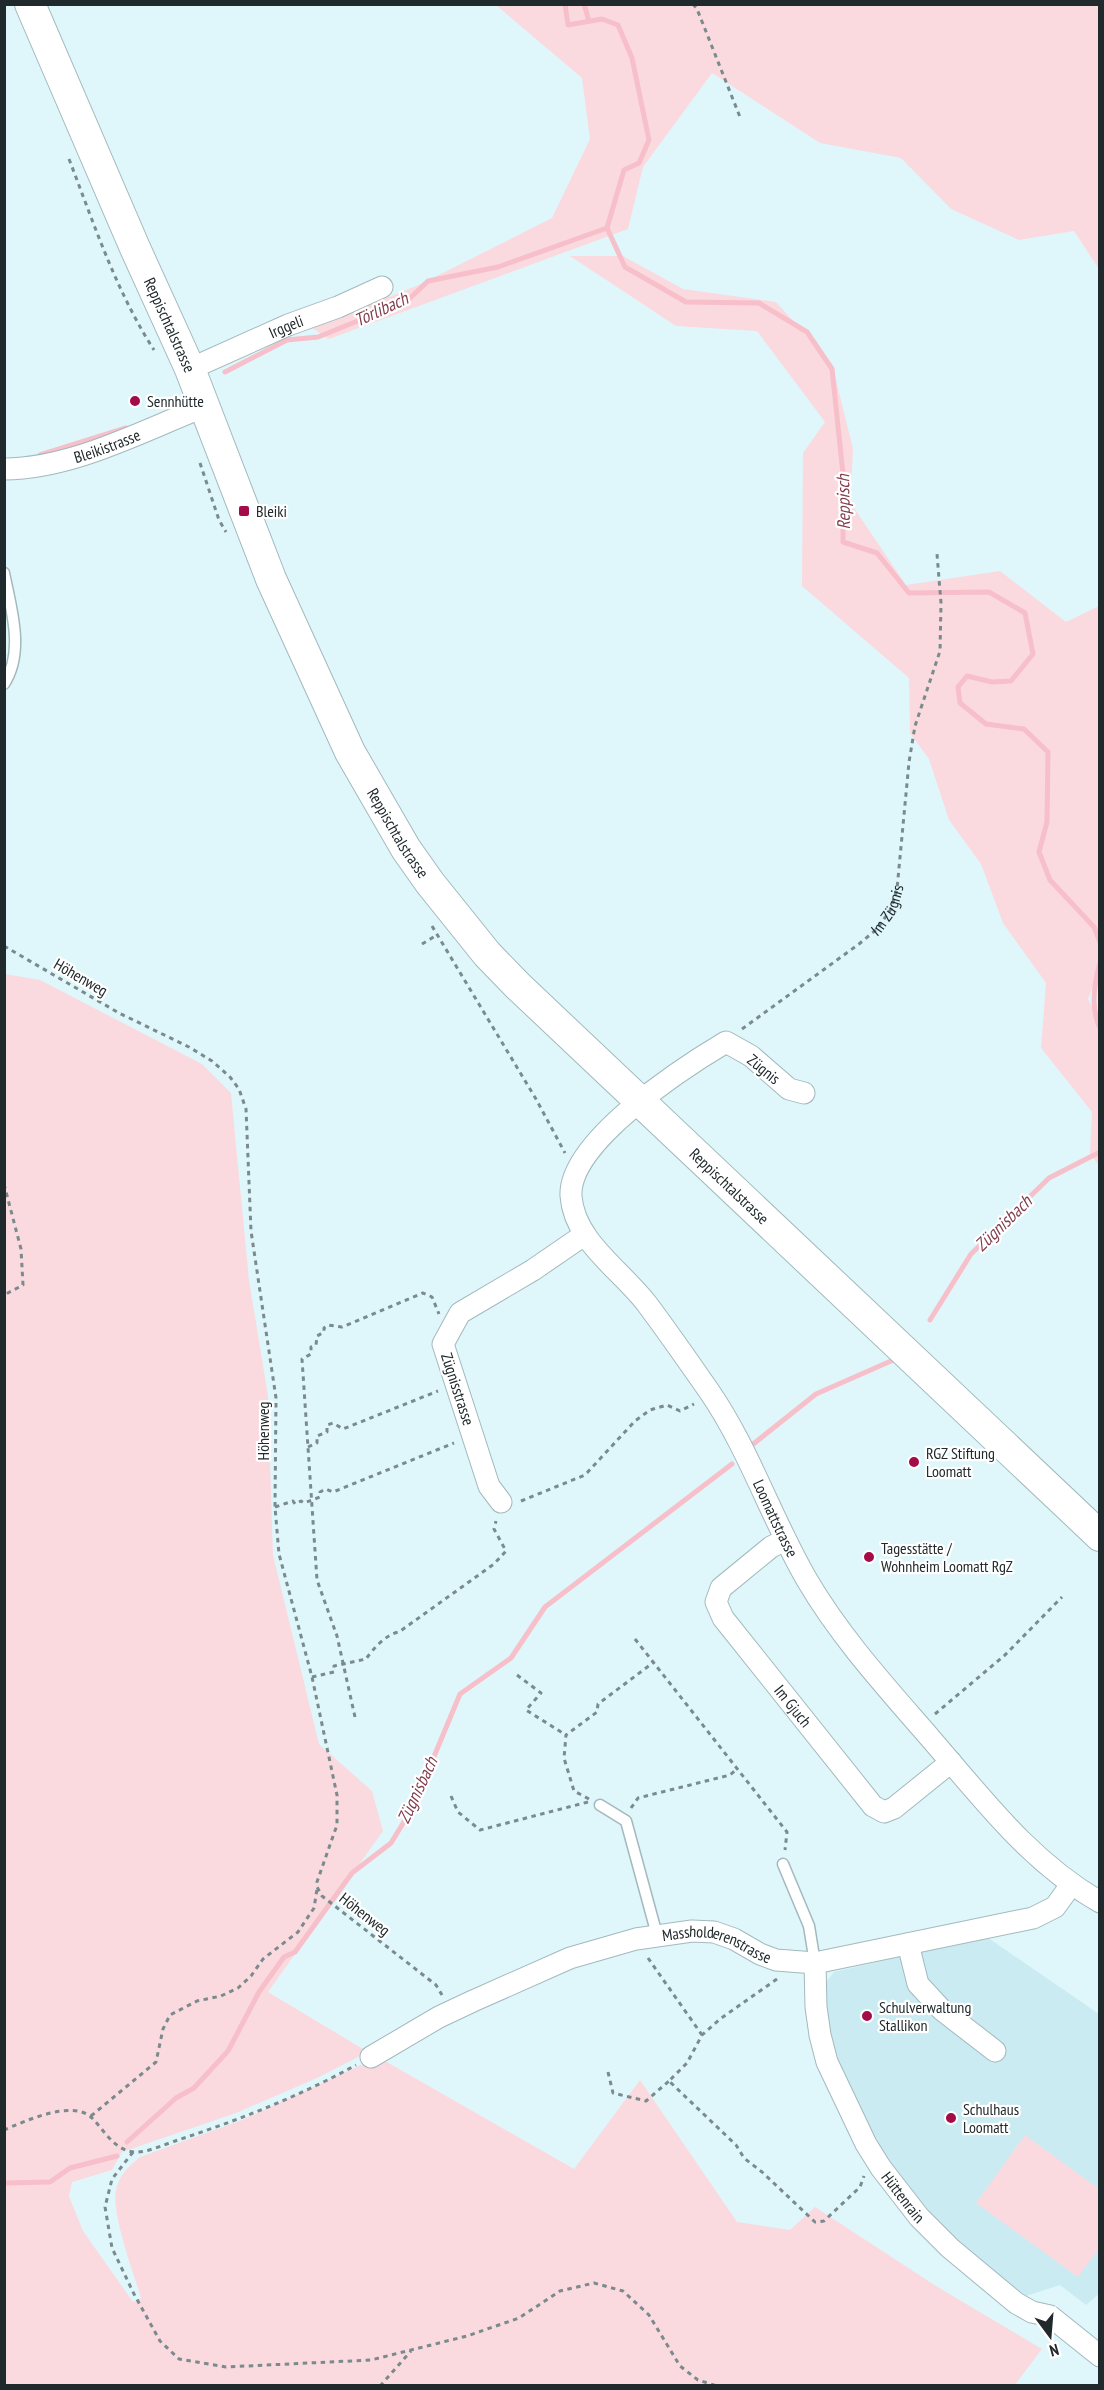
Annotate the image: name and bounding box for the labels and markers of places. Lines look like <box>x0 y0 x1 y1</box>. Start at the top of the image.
place label: Sennhütte <box>147 391 204 411</box>
marker: Sennhütte <box>128 394 142 408</box>
place label: Bleiki <box>256 501 287 521</box>
marker: Bleiki <box>237 504 251 518</box>
place label: RGZ Stiftung Loomatt <box>926 1443 995 1481</box>
marker: RGZ Stiftung Loomatt <box>907 1455 921 1469</box>
place label: Tagesstätte / Wohnheim Loomatt RgZ <box>881 1538 1013 1576</box>
marker: Tagesstätte / Wohnheim Loomatt RgZ <box>862 1550 876 1564</box>
place label: Schulverwaltung Stallikon <box>879 1997 971 2035</box>
marker: Schulverwaltung Stallikon <box>860 2009 874 2023</box>
place label: Schulhaus Loomatt <box>963 2099 1019 2137</box>
marker: Schulhaus Loomatt <box>944 2111 958 2125</box>

